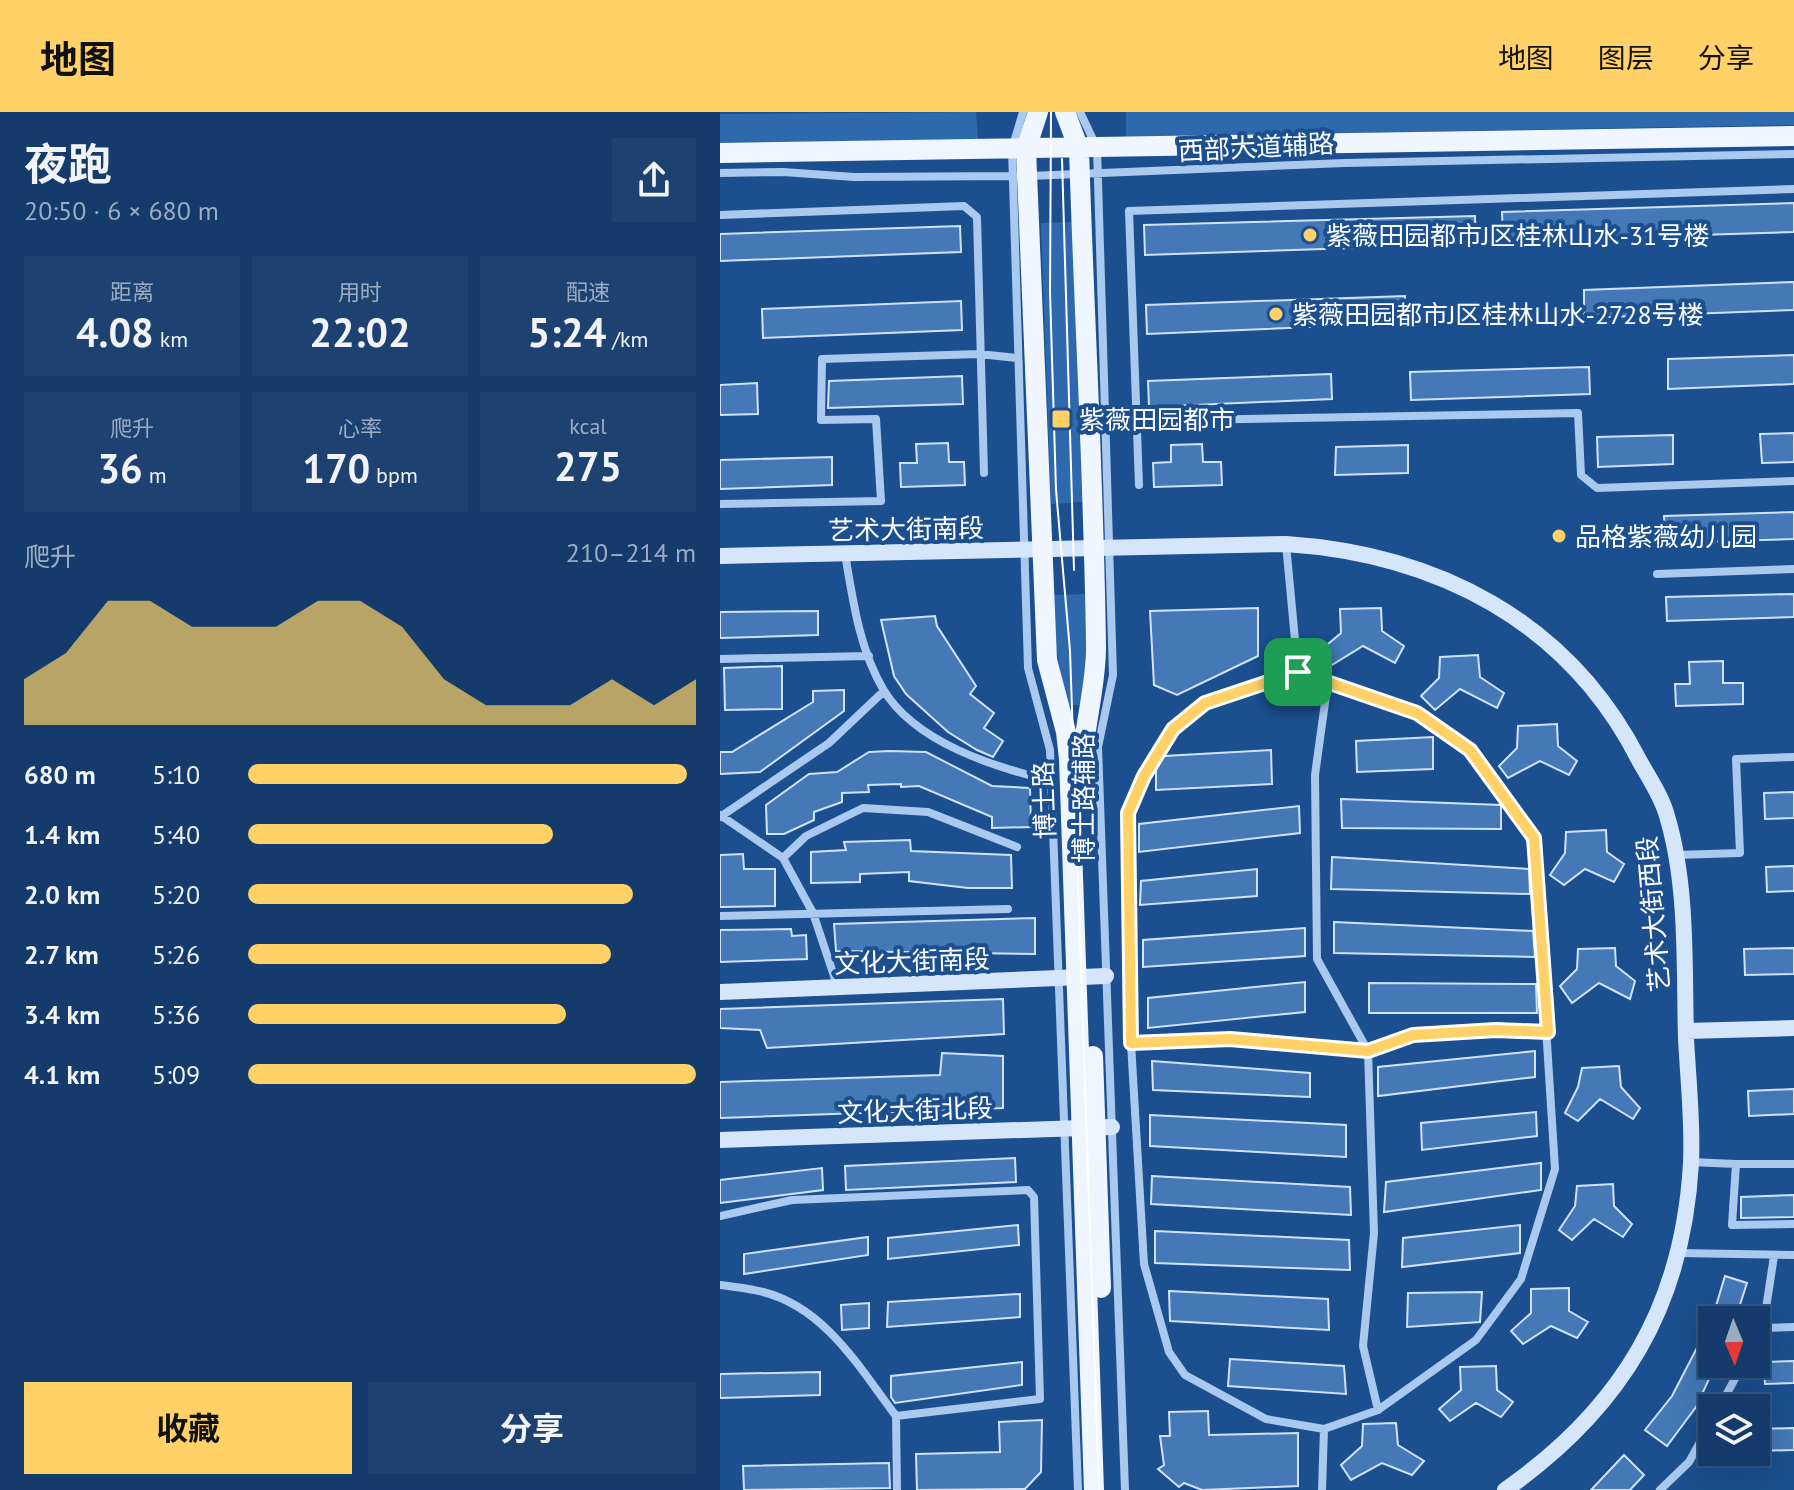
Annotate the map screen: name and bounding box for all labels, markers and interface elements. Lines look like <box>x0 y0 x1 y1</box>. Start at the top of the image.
text: 地图 <box>40 34 116 83</box>
text: 地图 <box>1498 39 1554 76</box>
text: 图层 <box>1598 39 1654 76</box>
text: 分享 <box>1698 39 1754 76</box>
street label: 西部大道辅路 <box>1177 126 1335 168</box>
text: 夜跑 <box>24 135 112 192</box>
button: share <box>612 138 696 222</box>
text: 20:50 · 6 × 680 m <box>24 194 219 227</box>
place label: 紫薇田园都市J区桂林山水-31号楼 <box>1326 219 1709 252</box>
marker: 紫薇田园都市J区桂林山水-31号楼 <box>1301 226 1319 244</box>
text: 距离 <box>110 278 154 306</box>
text: 用时 <box>338 278 382 306</box>
text: 配速 <box>566 278 610 306</box>
place label: 紫薇田园都市J区桂林山水-2728号楼 <box>1292 298 1704 331</box>
marker: 紫薇田园都市J区桂林山水-2728号楼 <box>1267 305 1285 323</box>
text: 4.08 <box>76 306 154 358</box>
text: 22:02 <box>309 306 411 358</box>
text: 5:24 <box>528 306 606 358</box>
text: km <box>154 325 188 353</box>
text: /km <box>606 325 648 353</box>
place label: 紫薇田园都市 <box>1079 403 1235 436</box>
marker: 紫薇田园都市 <box>1050 408 1072 430</box>
text: kcal <box>569 412 607 440</box>
text: 爬升 <box>110 414 154 442</box>
text: 心率 <box>338 414 382 442</box>
text: 275 <box>554 440 622 492</box>
text: 36 <box>97 442 143 494</box>
text: 170 <box>302 442 370 494</box>
text: m <box>143 461 167 489</box>
text: bpm <box>370 461 418 489</box>
street label: 艺术大街南段 <box>828 511 984 547</box>
place label: 品格紫薇幼儿园 <box>1575 520 1757 553</box>
marker: 品格紫薇幼儿园 <box>1550 527 1568 545</box>
text: 210–214 m <box>566 536 696 569</box>
text: 爬升 <box>24 540 76 573</box>
pin <box>1264 638 1332 706</box>
icon: arrive <box>1276 650 1320 694</box>
street label: 博士路辅路 <box>1067 733 1100 863</box>
text: 680 m <box>24 758 96 791</box>
text: 5:10 <box>152 758 200 791</box>
street label: 博士路 <box>1026 760 1062 840</box>
text: 1.4 km <box>24 818 100 851</box>
text: 5:40 <box>152 818 200 851</box>
street label: 艺术大街西段 <box>1630 835 1676 993</box>
text: 2.0 km <box>24 878 100 911</box>
text: 5:20 <box>152 878 200 911</box>
text: 2.7 km <box>24 938 99 971</box>
text: 5:26 <box>152 938 200 971</box>
street label: 文化大街南段 <box>833 942 991 980</box>
text: 3.4 km <box>24 998 100 1031</box>
text: 5:36 <box>152 998 200 1031</box>
text: 4.1 km <box>24 1058 100 1091</box>
text: 5:09 <box>152 1058 200 1091</box>
street label: 文化大街北段 <box>836 1091 994 1129</box>
north arrow <box>1698 1306 1770 1378</box>
map controls <box>1698 1306 1770 1466</box>
button: 收藏 <box>24 1382 352 1474</box>
button: 分享 <box>368 1382 696 1474</box>
button: layers <box>1698 1394 1770 1466</box>

